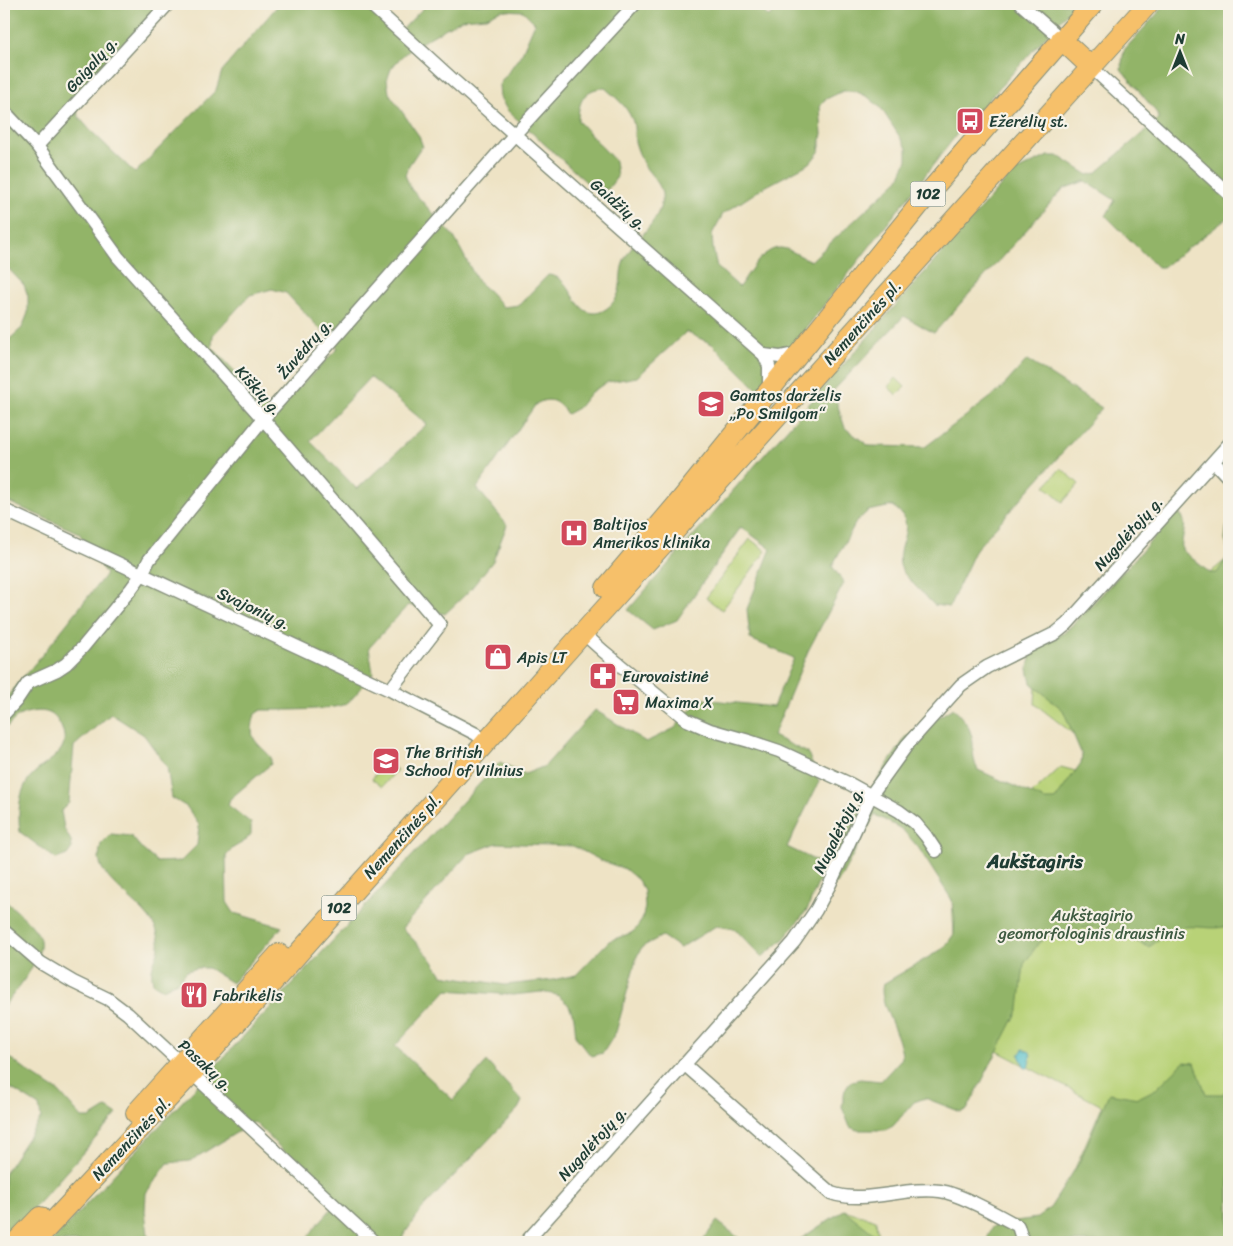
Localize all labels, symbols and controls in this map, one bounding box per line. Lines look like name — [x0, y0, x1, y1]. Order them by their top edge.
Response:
text: N — [1174, 27, 1185, 52]
north arrow — [1156, 28, 1206, 78]
street label: Gaigalų g. — [58, 29, 125, 100]
bus stop icon: Ežerėlių st. — [955, 106, 985, 136]
place label: Ežerėlių st. — [989, 107, 1069, 136]
street label: Gaidžių g. — [583, 171, 654, 238]
road number: 102 — [910, 182, 946, 206]
street label: Nemenčinės pl. — [816, 273, 909, 372]
street label: Žuvėdrų g. — [269, 311, 339, 386]
street label: Kiškių g. — [228, 358, 290, 422]
place label: Gamtos darželis „Po Smilgom“ — [729, 381, 842, 428]
school or university icon: Gamtos darželis „Po Smilgom“ — [696, 389, 726, 419]
street label: Nugalėtojų g. — [1086, 489, 1171, 578]
place label: Baltijos Amerikos klinika — [592, 510, 710, 557]
hospital icon: Baltijos Amerikos klinika — [559, 518, 589, 548]
street label: Svajonių g. — [212, 579, 295, 638]
shop icon: Apis LT — [483, 642, 513, 672]
place label: Apis LT — [516, 643, 568, 672]
pharmacy icon: Eurovaistinė — [588, 661, 618, 691]
place label: Eurovaistinė — [622, 662, 709, 691]
supermarket icon: Maxima X — [611, 687, 641, 717]
place label: Maxima X — [645, 688, 714, 717]
place label: The British School of Vilnius — [405, 738, 524, 785]
school or university icon: The British School of Vilnius — [371, 746, 401, 776]
street label: Nugalėtojų g. — [805, 782, 872, 879]
street label: Nemenčinės pl. — [356, 787, 449, 886]
district label: Aukštagiris — [986, 845, 1084, 878]
road number: 102 — [322, 896, 356, 920]
park label: Aukštagirio geomorfologinis draustinis — [997, 901, 1186, 948]
restaurant icon: Fabrikėlis — [179, 980, 209, 1010]
place label: Fabrikėlis — [213, 981, 283, 1010]
street label: Pasakų g. — [171, 1032, 240, 1099]
street label: Nemenčinės pl. — [84, 1089, 178, 1187]
street label: Nugalėtojų g. — [550, 1099, 635, 1188]

